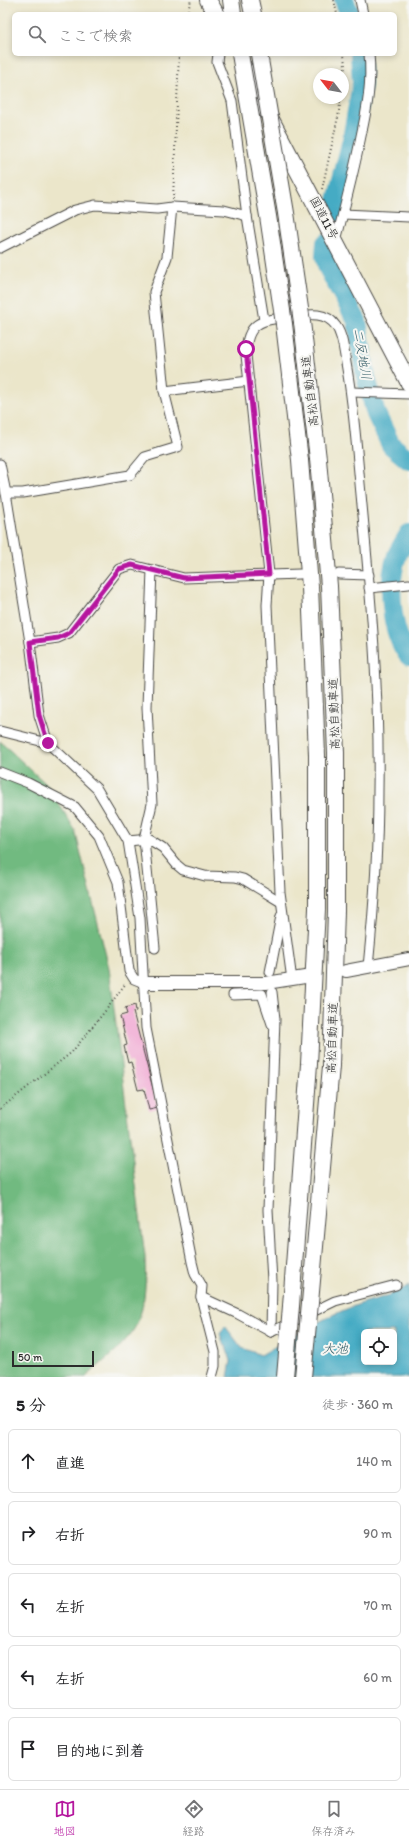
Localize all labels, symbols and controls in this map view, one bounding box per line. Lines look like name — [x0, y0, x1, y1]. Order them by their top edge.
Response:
search box — [12, 12, 397, 56]
icon: search — [26, 23, 48, 45]
text: ここで検索 — [58, 27, 133, 45]
north arrow — [313, 68, 349, 104]
street label: 国道11号 — [307, 194, 341, 242]
water label: 二反地川 — [351, 327, 374, 381]
route start — [237, 340, 255, 358]
street label: 高松自動車道 — [299, 354, 321, 428]
street label: 高松自動車道 — [326, 678, 342, 750]
route end — [39, 734, 57, 752]
street label: 高松自動車道 — [324, 1002, 340, 1074]
map controls — [361, 1329, 397, 1365]
button: locate — [361, 1329, 397, 1365]
water label: 大池 — [322, 1341, 349, 1356]
scale bar — [12, 1349, 94, 1368]
text: 50 m — [18, 1351, 42, 1364]
text: 5 分 — [16, 1395, 46, 1415]
text: 徒歩 · 360 m — [322, 1397, 393, 1412]
icon: ahead — [17, 1450, 39, 1472]
text: 直進 — [55, 1454, 85, 1472]
text: 140 m — [356, 1454, 392, 1469]
icon: right — [17, 1522, 39, 1544]
text: 右折 — [55, 1526, 85, 1544]
text: 90 m — [363, 1526, 392, 1541]
icon: left — [17, 1594, 39, 1616]
text: 左折 — [55, 1598, 85, 1616]
text: 70 m — [364, 1598, 392, 1613]
icon: left — [17, 1666, 39, 1688]
text: 左折 — [55, 1670, 85, 1688]
text: 60 m — [363, 1670, 392, 1685]
icon: arrive — [17, 1738, 39, 1760]
text: 目的地に到着 — [55, 1742, 145, 1760]
tab: 地図 — [54, 1798, 76, 1838]
tab: 経路 — [183, 1798, 205, 1838]
tab: 保存済み — [312, 1798, 356, 1838]

